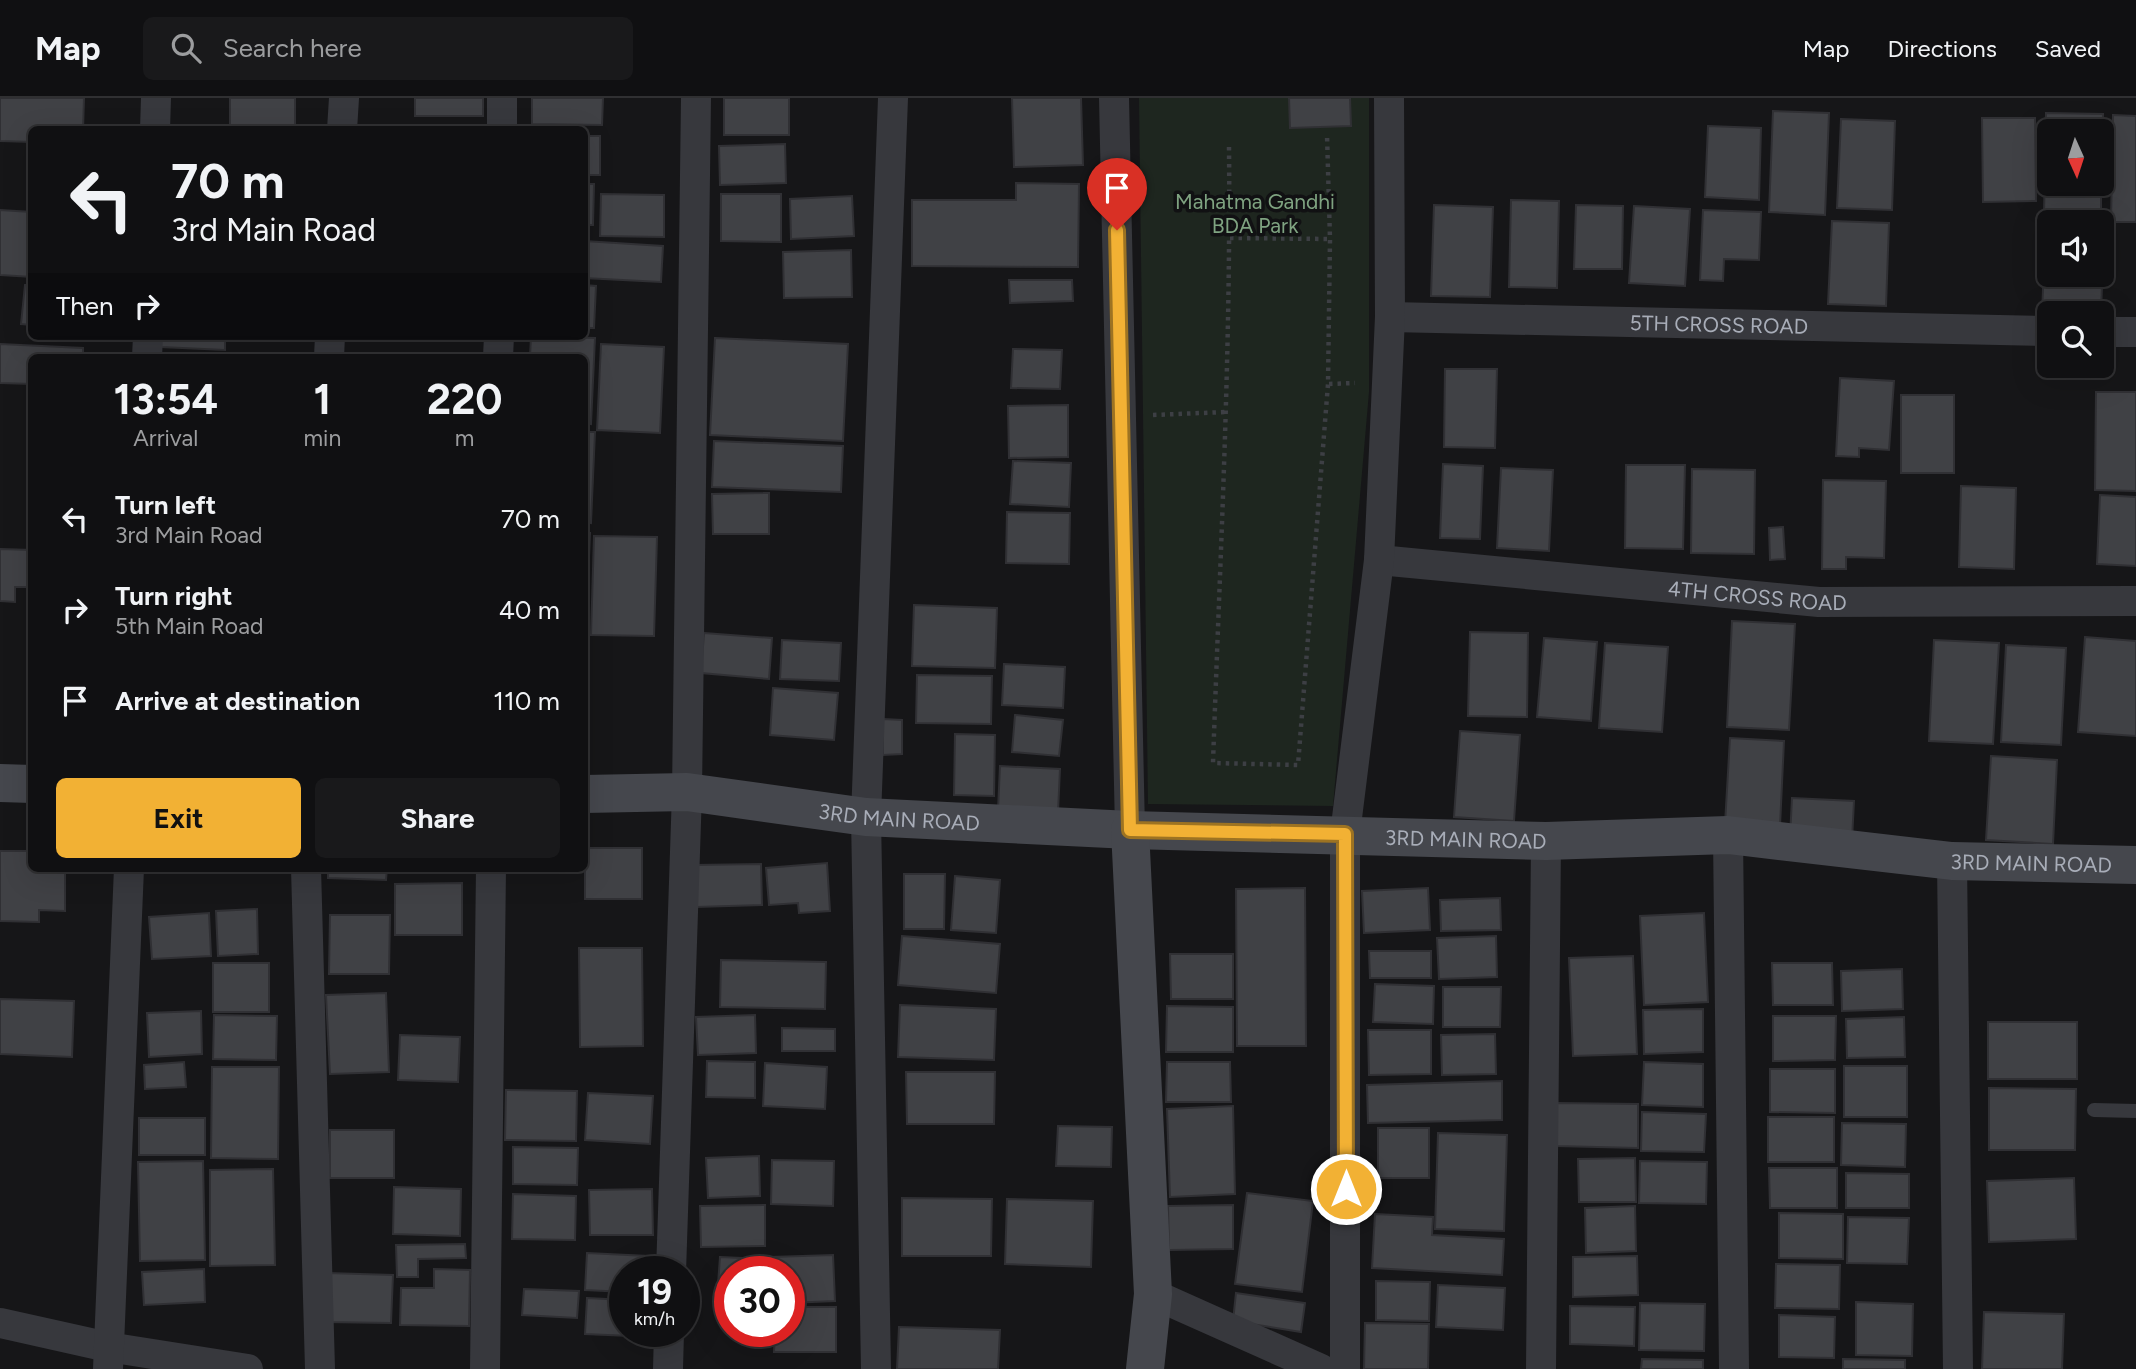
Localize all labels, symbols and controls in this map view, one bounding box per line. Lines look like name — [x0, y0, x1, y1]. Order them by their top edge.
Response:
search box — [143, 17, 633, 80]
text: Map — [35, 29, 101, 68]
icon: search — [167, 29, 205, 67]
text: Search here — [223, 32, 362, 64]
text: Map — [1803, 34, 1849, 63]
text: Directions — [1887, 34, 1997, 63]
text: Saved — [2035, 34, 2101, 63]
north arrow — [2037, 119, 2114, 196]
map controls — [2037, 119, 2114, 378]
text: 70 m — [171, 151, 284, 210]
icon: left — [56, 154, 147, 245]
pin — [1087, 158, 1147, 230]
icon: arrive — [1098, 169, 1136, 207]
park label: Mahatma Gandhi BDA Park — [1175, 189, 1335, 238]
button: sound — [2037, 210, 2114, 287]
text: 3rd Main Road — [171, 211, 376, 249]
icon: right — [128, 287, 166, 325]
text: Then — [56, 290, 114, 322]
button: search — [2037, 301, 2114, 378]
street label: 5TH CROSS ROAD — [1629, 310, 1808, 338]
text: 13:54 — [113, 374, 218, 425]
text: 1 — [314, 374, 331, 425]
text: 220 — [427, 374, 503, 425]
text: Arrival — [133, 424, 198, 452]
text: min — [304, 424, 341, 452]
text: m — [455, 424, 474, 452]
text: Turn left — [115, 489, 216, 521]
icon: left — [56, 500, 94, 538]
text: 70 m — [501, 503, 560, 535]
text: 3rd Main Road — [115, 521, 262, 549]
street label: 4TH CROSS ROAD — [1667, 575, 1847, 615]
text: Turn right — [115, 580, 232, 612]
icon: right — [56, 591, 94, 629]
text: 40 m — [499, 594, 560, 626]
text: 5th Main Road — [115, 612, 263, 640]
icon: arrive — [56, 682, 94, 720]
text: Arrive at destination — [115, 685, 360, 717]
text: 110 m — [493, 685, 560, 717]
button: Exit — [56, 778, 301, 858]
button: Share — [315, 778, 560, 858]
street label: 3RD MAIN ROAD — [817, 798, 980, 835]
street label: 3RD MAIN ROAD — [1385, 824, 1547, 854]
street label: 3RD MAIN ROAD — [1950, 848, 2112, 877]
position arrow — [1309, 1152, 1383, 1226]
speed limit sign: 30 — [714, 1256, 805, 1347]
text: 19 — [637, 1271, 672, 1313]
text: km/h — [634, 1308, 675, 1330]

